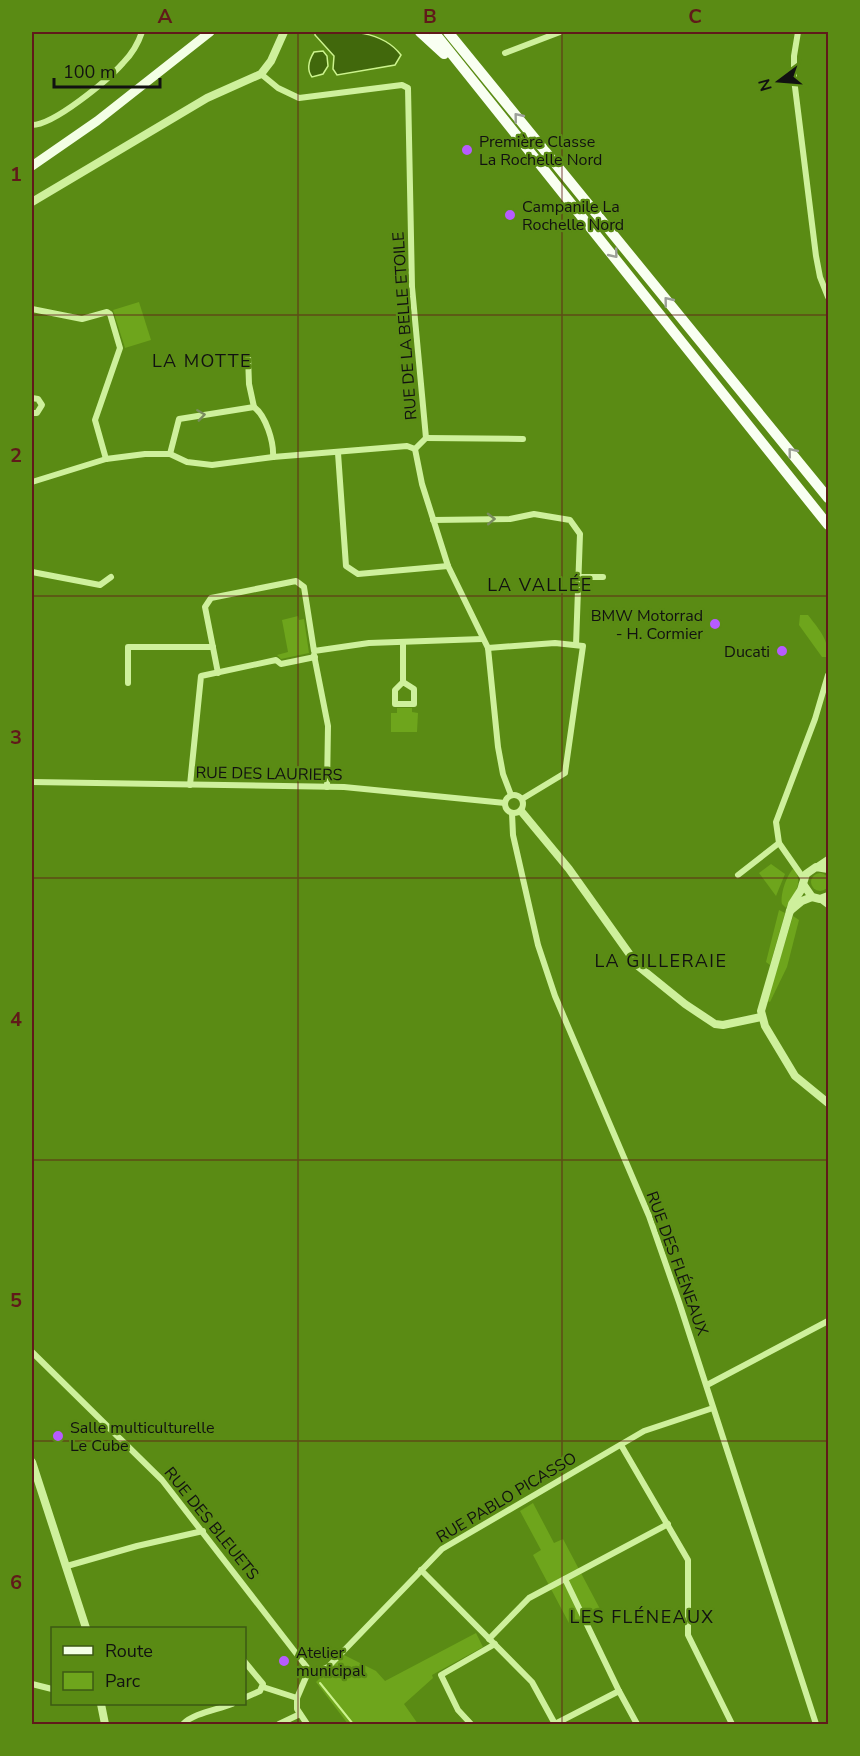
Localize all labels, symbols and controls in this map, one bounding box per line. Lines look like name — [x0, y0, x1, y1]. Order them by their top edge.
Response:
text: A — [158, 3, 173, 30]
text: B — [423, 3, 437, 30]
text: C — [688, 3, 702, 30]
scale bar — [54, 51, 160, 89]
north arrow — [749, 51, 809, 111]
text: 100 m — [63, 60, 115, 84]
text: N — [753, 76, 778, 94]
one-way arrow — [515, 113, 526, 124]
place label: Première Classe La Rochelle Nord — [479, 131, 602, 171]
marker: Première Classe La Rochelle Nord — [460, 143, 474, 157]
text: 1 — [10, 161, 22, 188]
place label: Campanile La Rochelle Nord — [522, 196, 624, 236]
marker: Campanile La Rochelle Nord — [503, 208, 517, 222]
street label: RUE DE LA BELLE ETOILE — [387, 231, 423, 421]
one-way arrow — [607, 248, 618, 259]
one-way arrow — [665, 297, 676, 308]
district label: LA MOTTE — [152, 349, 252, 373]
one-way arrow — [197, 410, 206, 422]
text: 2 — [10, 442, 22, 469]
one-way arrow — [788, 448, 799, 459]
one-way arrow — [487, 513, 496, 525]
district label: LA VALLÉE — [487, 573, 593, 597]
place label: BMW Motorrad - H. Cormier — [591, 605, 703, 645]
marker: BMW Motorrad - H. Cormier — [708, 617, 722, 631]
place label: Ducati — [724, 641, 770, 663]
marker: Ducati — [775, 644, 789, 658]
text: 3 — [10, 724, 22, 751]
street label: RUE DES LAURIERS — [195, 762, 343, 786]
district label: LA GILLERAIE — [595, 949, 727, 973]
text: 4 — [10, 1006, 22, 1033]
street label: RUE DES FLÉNEAUX — [641, 1188, 714, 1339]
text: 5 — [10, 1287, 22, 1314]
place label: Salle multiculturelle Le Cube — [70, 1417, 215, 1457]
marker: Salle multiculturelle Le Cube — [51, 1429, 65, 1443]
street label: RUE PABLO PICASSO — [432, 1447, 581, 1548]
street label: RUE DES BLEUETS — [159, 1463, 264, 1585]
text: 6 — [10, 1569, 22, 1596]
district label: LES FLÉNEAUX — [569, 1605, 715, 1629]
legend — [51, 1627, 246, 1705]
text: Route — [105, 1639, 153, 1663]
place label: Atelier municipal — [296, 1642, 365, 1682]
marker: Atelier municipal — [277, 1654, 291, 1668]
text: Parc — [105, 1669, 140, 1693]

